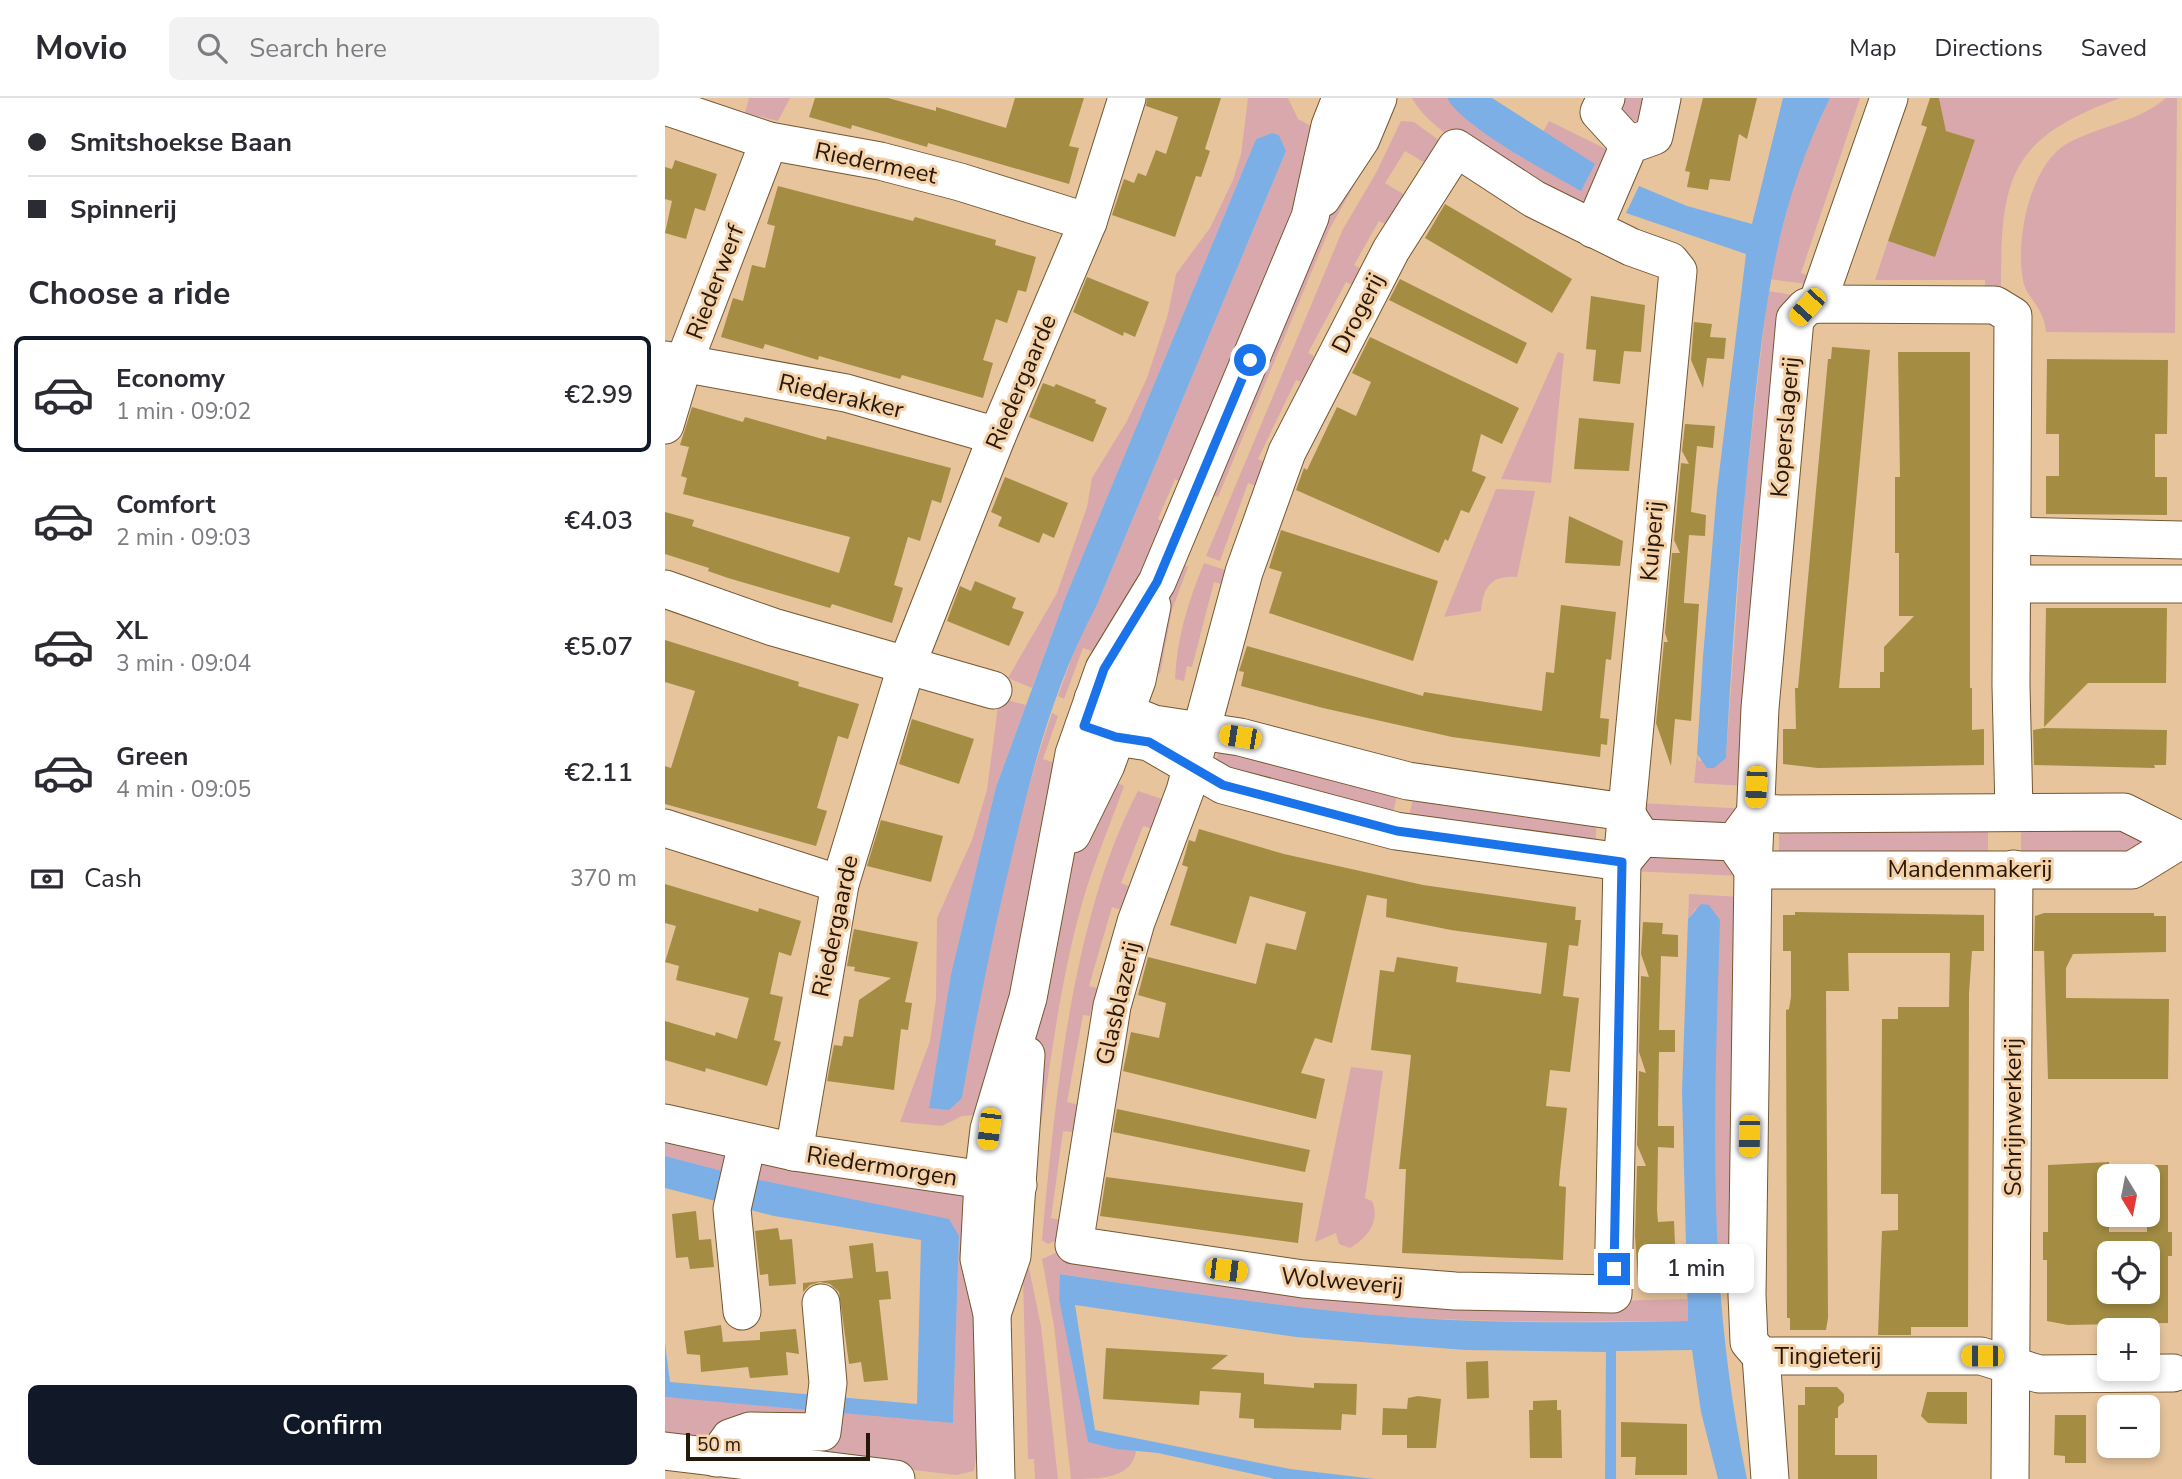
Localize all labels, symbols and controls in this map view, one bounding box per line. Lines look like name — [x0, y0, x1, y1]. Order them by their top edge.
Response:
search box — [169, 17, 659, 80]
text: Movio — [35, 26, 127, 71]
icon: search — [193, 29, 231, 67]
text: Search here — [249, 31, 387, 66]
text: Map — [1849, 32, 1896, 64]
text: Directions — [1934, 32, 2043, 64]
text: Saved — [2081, 32, 2147, 64]
text: Smitshoekse Baan — [70, 125, 292, 160]
street label: Riedermeet — [812, 134, 941, 192]
text: Spinnerij — [70, 192, 177, 227]
street label: Riederwerf — [678, 219, 752, 344]
street label: Drogerij — [1324, 267, 1392, 359]
text: Choose a ride — [28, 272, 230, 315]
car — [1786, 284, 1829, 330]
street label: Riedergaarde — [978, 309, 1064, 455]
route start — [1234, 344, 1266, 376]
street label: Koperslagerij — [1763, 355, 1807, 499]
text: Economy — [116, 361, 225, 396]
icon: car — [32, 363, 95, 426]
street label: Riederakker — [775, 366, 907, 426]
text: €2.99 — [564, 377, 633, 412]
text: 1 min · 09:02 — [116, 396, 251, 427]
text: Comfort — [116, 487, 216, 522]
icon: car — [32, 489, 95, 552]
street label: Kuiperij — [1633, 500, 1671, 582]
text: €4.03 — [564, 503, 633, 538]
text: 2 min · 09:03 — [116, 522, 251, 553]
text: XL — [116, 613, 148, 648]
icon: car — [32, 615, 95, 678]
text: €5.07 — [564, 629, 633, 664]
text: 3 min · 09:04 — [116, 648, 251, 679]
car — [1218, 723, 1263, 751]
text: Green — [116, 739, 189, 774]
icon: car — [32, 741, 95, 804]
text: €2.11 — [564, 755, 633, 790]
car — [1745, 765, 1768, 809]
text: 4 min · 09:05 — [116, 774, 251, 805]
street label: Riedergaarde — [804, 852, 866, 1000]
street label: Mandenmakerij — [1888, 853, 2052, 885]
icon: cash — [28, 860, 66, 898]
text: Cash — [84, 861, 142, 896]
text: 370 m — [570, 863, 637, 894]
street label: Glasblazerij — [1088, 938, 1148, 1068]
street label: Schrijnwerkerij — [1997, 1038, 2029, 1196]
car — [977, 1107, 1002, 1151]
car — [1739, 1115, 1760, 1157]
street label: Riedermorgen — [804, 1138, 960, 1194]
north arrow — [2097, 1164, 2159, 1227]
map controls — [2097, 1164, 2160, 1458]
button: locate — [2097, 1241, 2160, 1304]
callout: 1 min — [1639, 1244, 1754, 1294]
route end — [1598, 1253, 1630, 1285]
text: 1 min — [1667, 1253, 1725, 1284]
car — [1204, 1257, 1249, 1283]
street label: Wolweverij — [1280, 1260, 1404, 1302]
button: + — [2097, 1318, 2160, 1381]
street label: Tingieterij — [1775, 1340, 1881, 1372]
car — [1962, 1346, 2004, 1367]
button: Confirm — [28, 1385, 637, 1465]
button: − — [2097, 1395, 2160, 1458]
scale bar — [686, 1430, 870, 1462]
text: 50 m — [697, 1432, 741, 1458]

